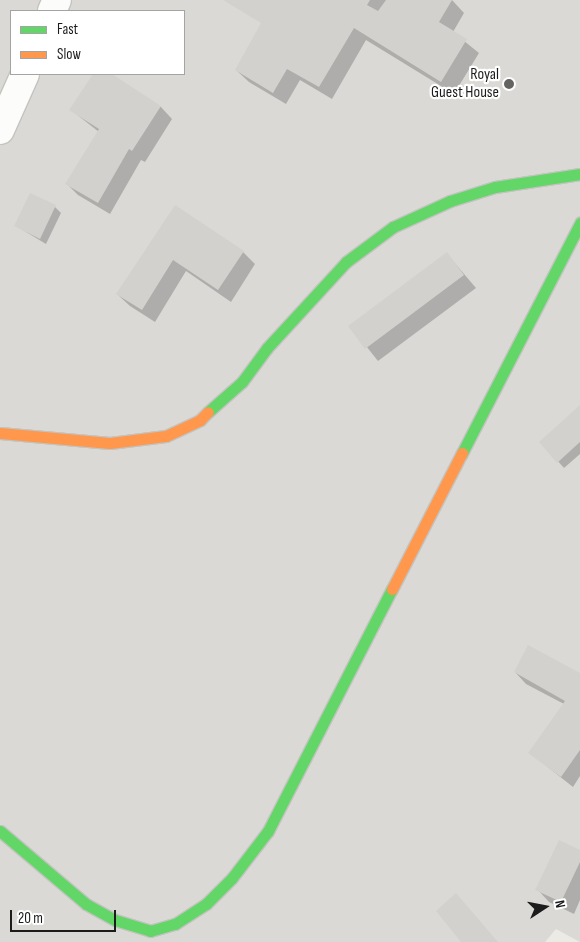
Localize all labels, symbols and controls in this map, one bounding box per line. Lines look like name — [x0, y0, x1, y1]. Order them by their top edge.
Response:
legend — [10, 10, 185, 75]
text: Fast — [57, 20, 78, 39]
text: Slow — [57, 45, 81, 64]
place label: Royal Guest House — [431, 65, 499, 103]
marker: Royal Guest House — [503, 78, 515, 90]
north arrow — [520, 882, 570, 932]
text: N — [551, 899, 569, 909]
scale bar — [12, 900, 119, 932]
text: 20 m — [18, 909, 43, 928]

